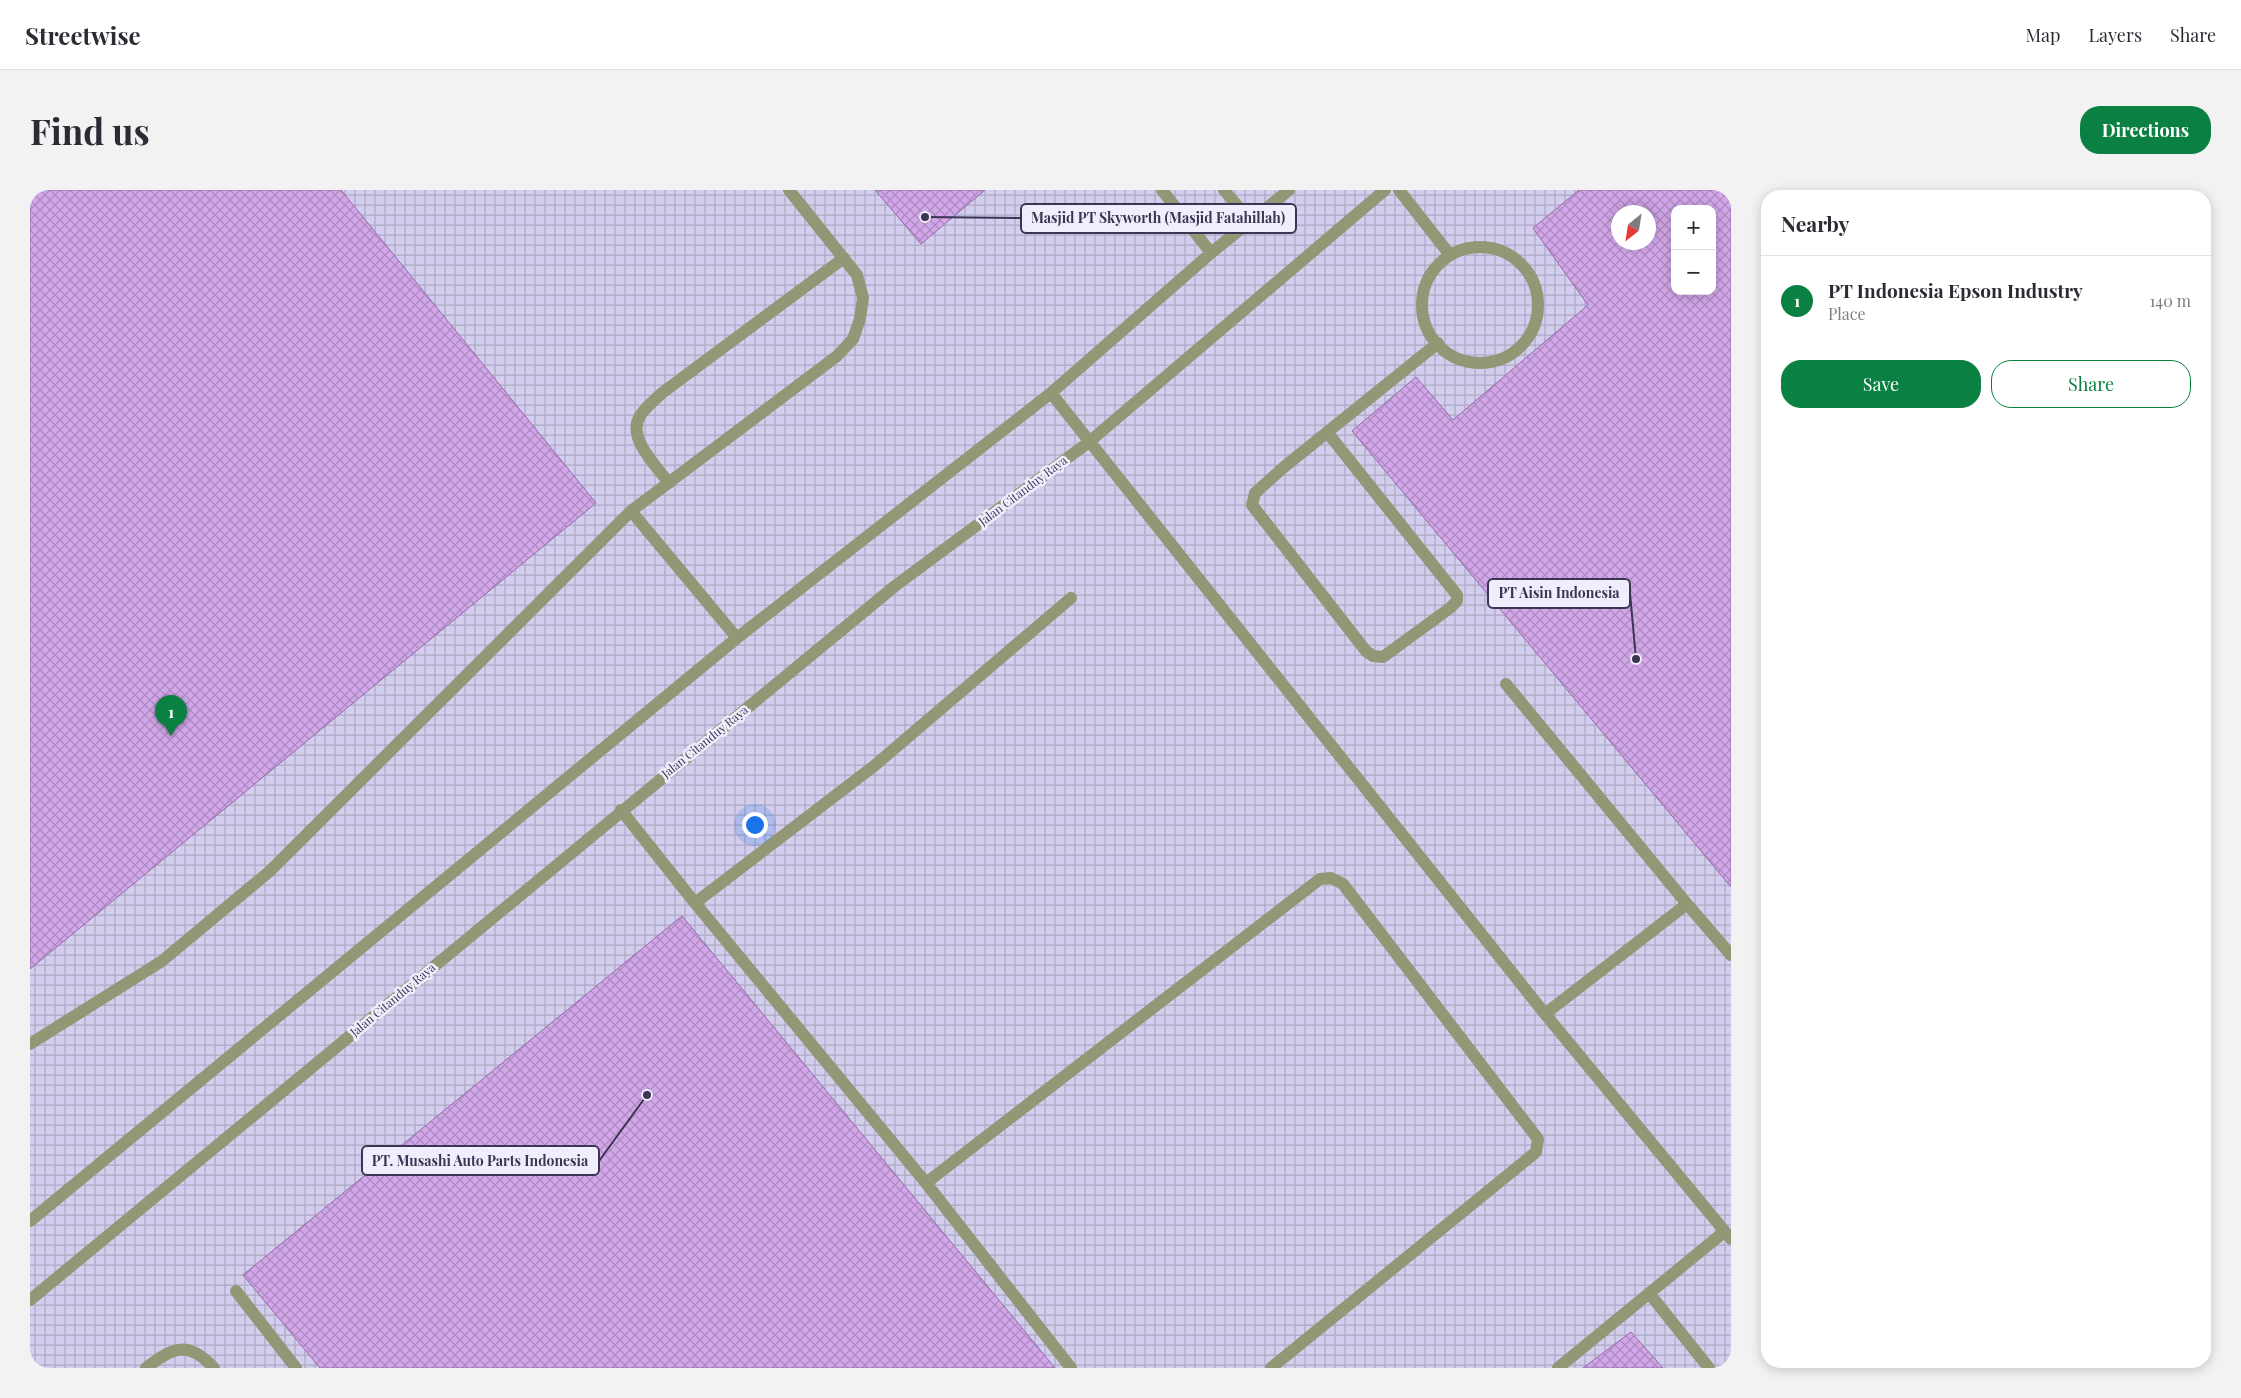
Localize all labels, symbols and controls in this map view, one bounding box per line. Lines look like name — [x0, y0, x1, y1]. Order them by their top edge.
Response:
text: Streetwise — [25, 19, 141, 51]
text: Map — [2025, 23, 2060, 47]
text: Layers — [2088, 23, 2142, 47]
text: Share — [2170, 23, 2216, 47]
button: Directions — [2080, 106, 2211, 154]
text: Find us — [30, 107, 150, 154]
callout: Masjid PT Skyworth (Masjid Fatahillah) — [1021, 204, 1296, 233]
north arrow — [1611, 205, 1656, 250]
map controls — [1671, 205, 1716, 295]
button: + — [1671, 205, 1716, 250]
text: Masjid PT Skyworth (Masjid Fatahillah) — [1031, 208, 1285, 227]
text: Nearby — [1781, 209, 1850, 237]
button: − — [1671, 250, 1716, 295]
text: PT Indonesia Epson Industry — [1828, 277, 2083, 303]
text: 1 — [1794, 290, 1800, 311]
text: 140 m — [2149, 290, 2191, 311]
text: Place — [1828, 303, 1866, 324]
button: Save — [1781, 360, 1981, 408]
button: Share — [1991, 360, 2191, 408]
street label: Jalan Citanduy Raya — [974, 452, 1070, 529]
callout: PT Aisin Indonesia — [1488, 579, 1630, 608]
text: PT Aisin Indonesia — [1498, 583, 1620, 602]
pin: 1 — [155, 695, 187, 736]
street label: Jalan Citanduy Raya — [657, 701, 751, 782]
your location — [742, 812, 768, 838]
street label: Jalan Citanduy Raya — [346, 959, 438, 1040]
callout: PT. Musashi Auto Parts Indonesia — [362, 1146, 599, 1175]
text: PT. Musashi Auto Parts Indonesia — [372, 1151, 589, 1170]

